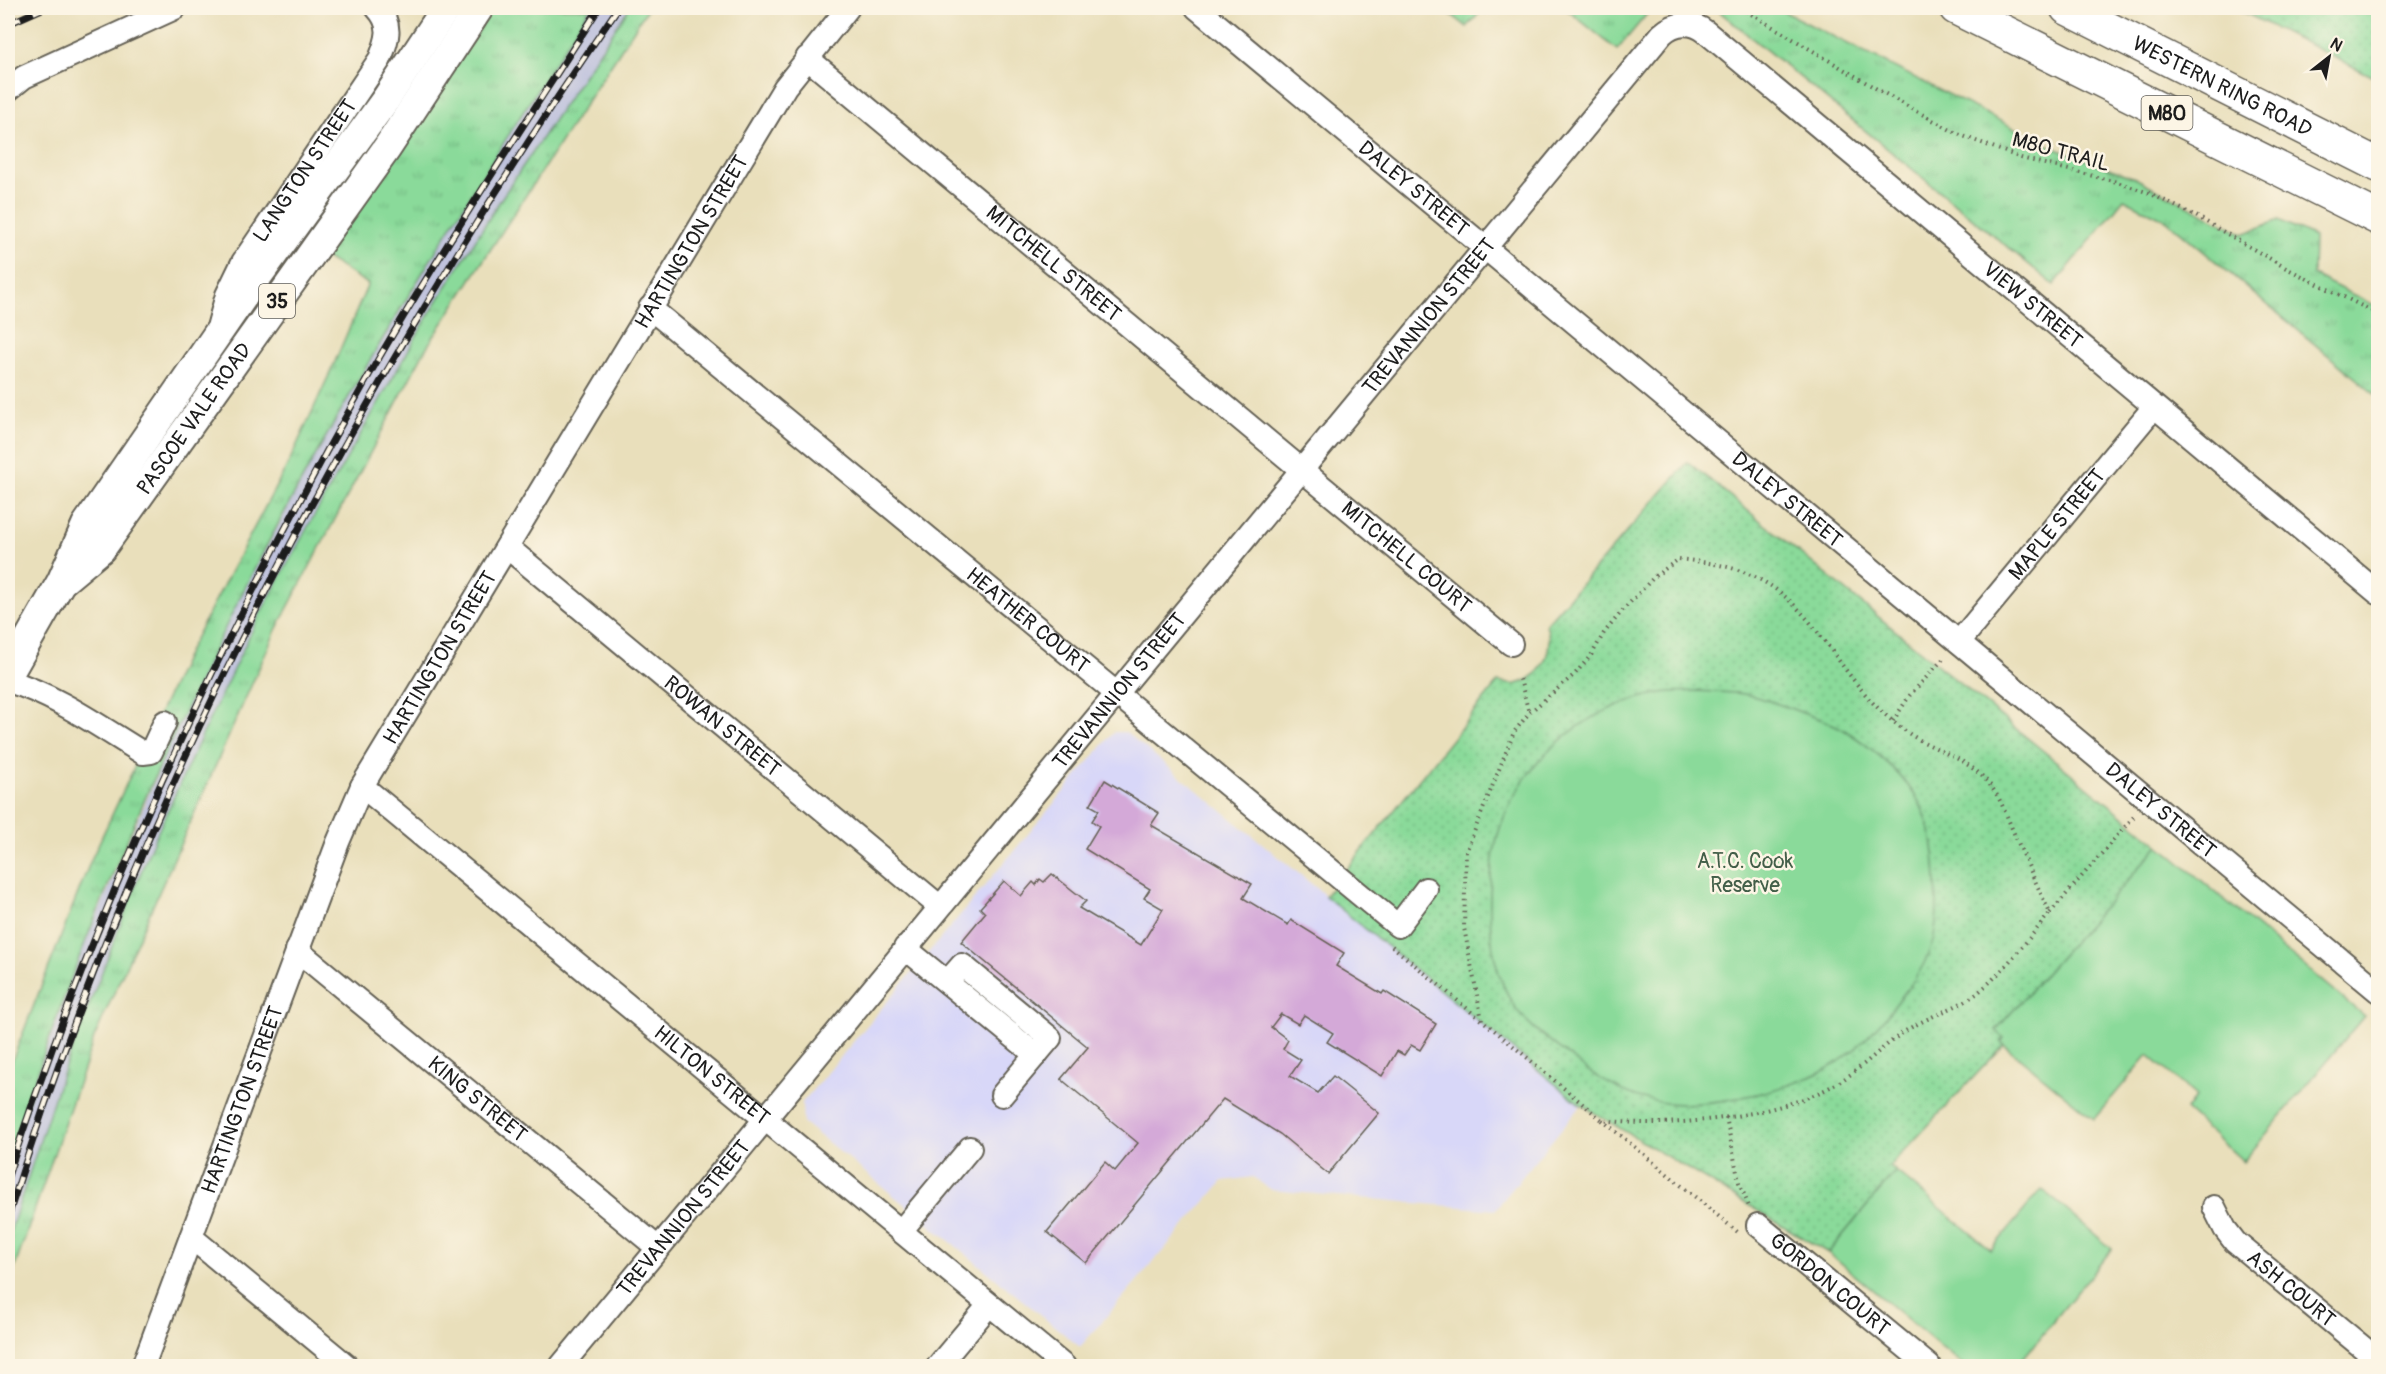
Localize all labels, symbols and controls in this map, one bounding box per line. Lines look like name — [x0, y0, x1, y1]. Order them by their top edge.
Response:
north arrow — [2299, 27, 2359, 87]
street label: WESTERN RING ROAD — [2128, 30, 2317, 143]
text: N — [2326, 34, 2346, 56]
street label: LANGTON STREET — [247, 94, 363, 247]
road number: M80 — [2142, 96, 2192, 130]
street label: M80 TRAIL — [2009, 126, 2113, 178]
street label: DALEY STREET — [1353, 135, 1475, 242]
street label: HARTINGTON STREET — [628, 150, 754, 334]
street label: MITCHELL STREET — [981, 199, 1127, 328]
street label: TREVANNION STREET — [1356, 232, 1502, 400]
street label: VIEW STREET — [1977, 255, 2088, 354]
road number: 35 — [259, 284, 295, 318]
street label: PASCOE VALE ROAD — [131, 337, 257, 500]
street label: DALEY STREET — [1726, 445, 1848, 553]
street label: MAPLE STREET — [2002, 463, 2111, 586]
street label: MITCHELL COURT — [1336, 495, 1477, 619]
street label: HEATHER COURT — [961, 561, 1095, 679]
street label: HARTINGTON STREET — [377, 566, 503, 749]
street label: TREVANNION STREET — [1046, 607, 1192, 775]
street label: ROWAN STREET — [658, 669, 787, 783]
street label: DALEY STREET — [2100, 756, 2222, 864]
park label: A.T.C. Cook Reserve — [1697, 848, 1794, 899]
street label: HARTINGTON STREET — [195, 1002, 289, 1197]
street label: HILTON STREET — [648, 1019, 776, 1131]
street label: KING STREET — [422, 1050, 533, 1148]
street label: TREVANNION STREET — [611, 1134, 756, 1302]
street label: GORDON COURT — [1764, 1227, 1896, 1342]
street label: ASH COURT — [2241, 1244, 2341, 1333]

